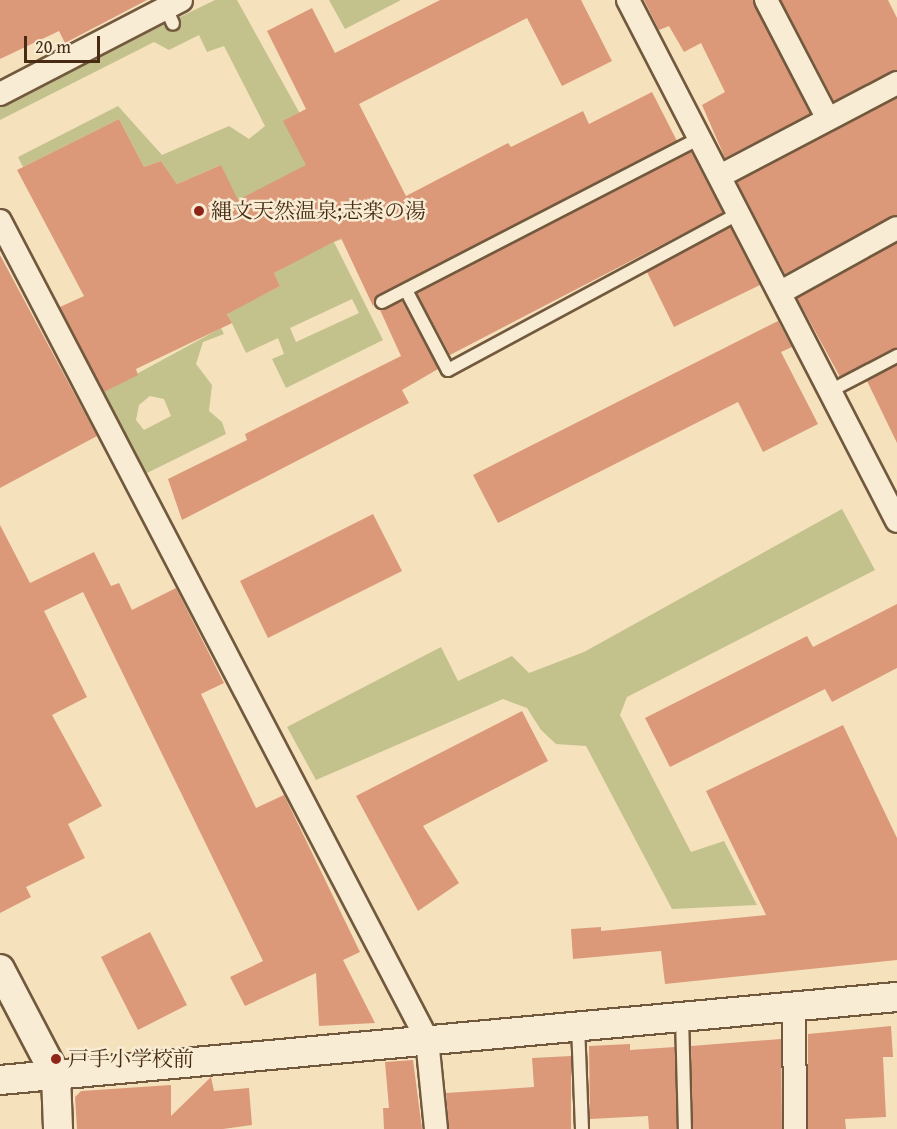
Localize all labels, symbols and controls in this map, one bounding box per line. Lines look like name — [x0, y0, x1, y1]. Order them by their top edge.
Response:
scale bar — [27, 24, 104, 62]
text: 20 m — [35, 33, 71, 60]
place label: 縄文天然温泉;志楽の湯 — [211, 198, 426, 224]
marker: 縄文天然温泉;志楽の湯 — [192, 204, 206, 218]
place label: 戸手小学校前 — [68, 1046, 194, 1072]
marker: 戸手小学校前 — [49, 1052, 63, 1066]

